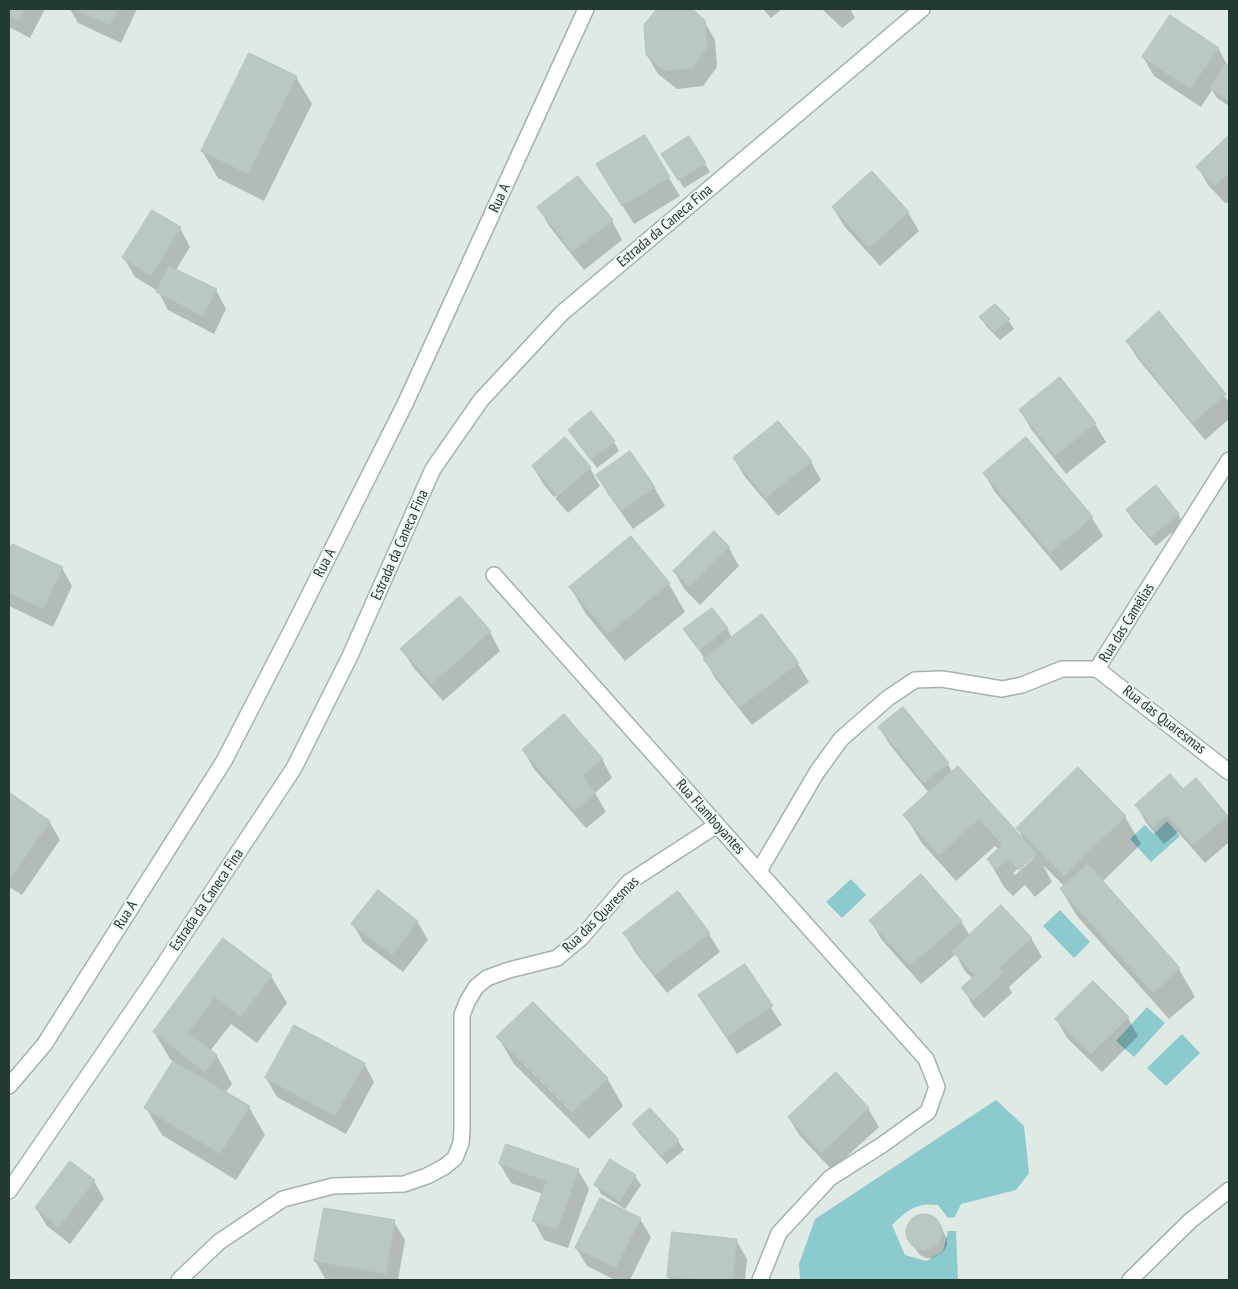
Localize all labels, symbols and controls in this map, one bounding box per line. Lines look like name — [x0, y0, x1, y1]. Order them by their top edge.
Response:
street label: Rua A — [486, 181, 514, 215]
street label: Estrada da Caneca Fina — [614, 181, 716, 271]
street label: Estrada da Caneca Fina — [368, 487, 432, 603]
street label: Rua A — [310, 546, 340, 580]
street label: Rua das Camélias — [1095, 580, 1159, 666]
street label: Rua das Quaresmas — [1119, 682, 1209, 758]
street label: Rua Flamboyantes — [672, 776, 748, 858]
street label: Estrada da Caneca Fina — [166, 846, 248, 954]
street label: Rua das Quaresmas — [559, 873, 643, 957]
street label: Rua A — [110, 898, 142, 932]

